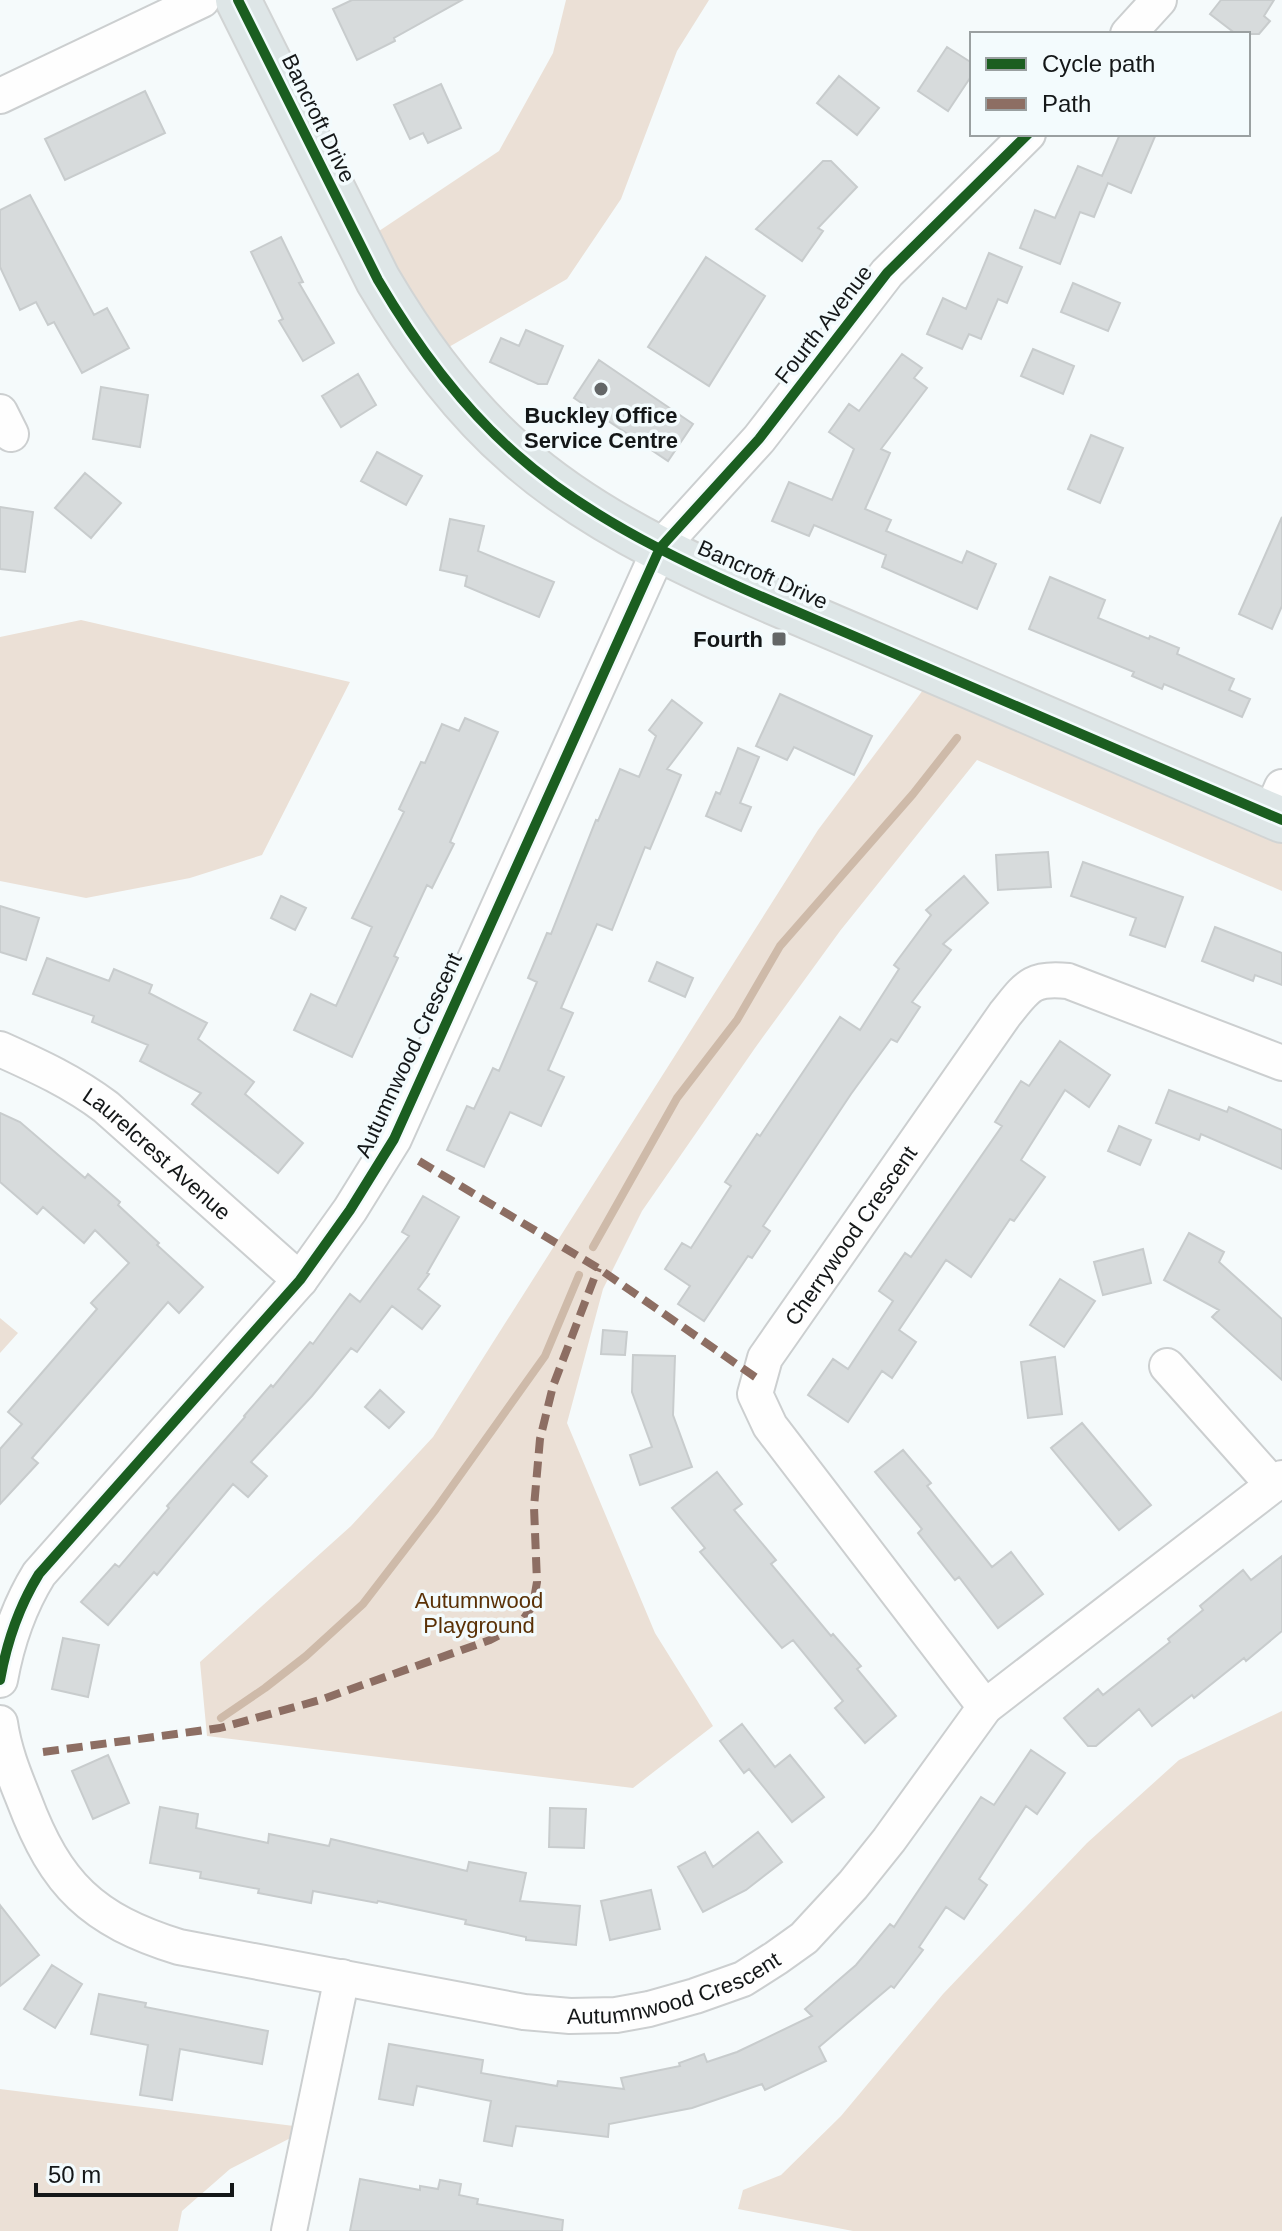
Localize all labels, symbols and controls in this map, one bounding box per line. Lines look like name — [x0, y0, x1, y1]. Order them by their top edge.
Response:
legend — [970, 32, 1250, 136]
street label: Bancroft Drive — [277, 50, 360, 186]
text: Cycle path — [1042, 50, 1155, 77]
text: Path — [1042, 90, 1091, 117]
street label: Fourth Avenue — [770, 260, 877, 388]
marker: Buckley Office Service Centre — [592, 380, 610, 398]
place label: Buckley Office Service Centre — [524, 403, 678, 453]
street label: Bancroft Drive — [694, 535, 832, 614]
place label: Fourth — [693, 627, 763, 652]
marker: Fourth — [770, 630, 788, 648]
street label: Autumnwood Crescent — [350, 949, 467, 1161]
street label: Laurelcrest Avenue — [78, 1083, 236, 1225]
street label: Cherrywood Crescent — [780, 1141, 922, 1330]
park label: Autumnwood Playground — [415, 1588, 543, 1638]
street label: Autumnwood Crescent — [566, 1947, 785, 2029]
scale bar — [36, 2147, 232, 2197]
text: 50 m — [48, 2161, 101, 2188]

